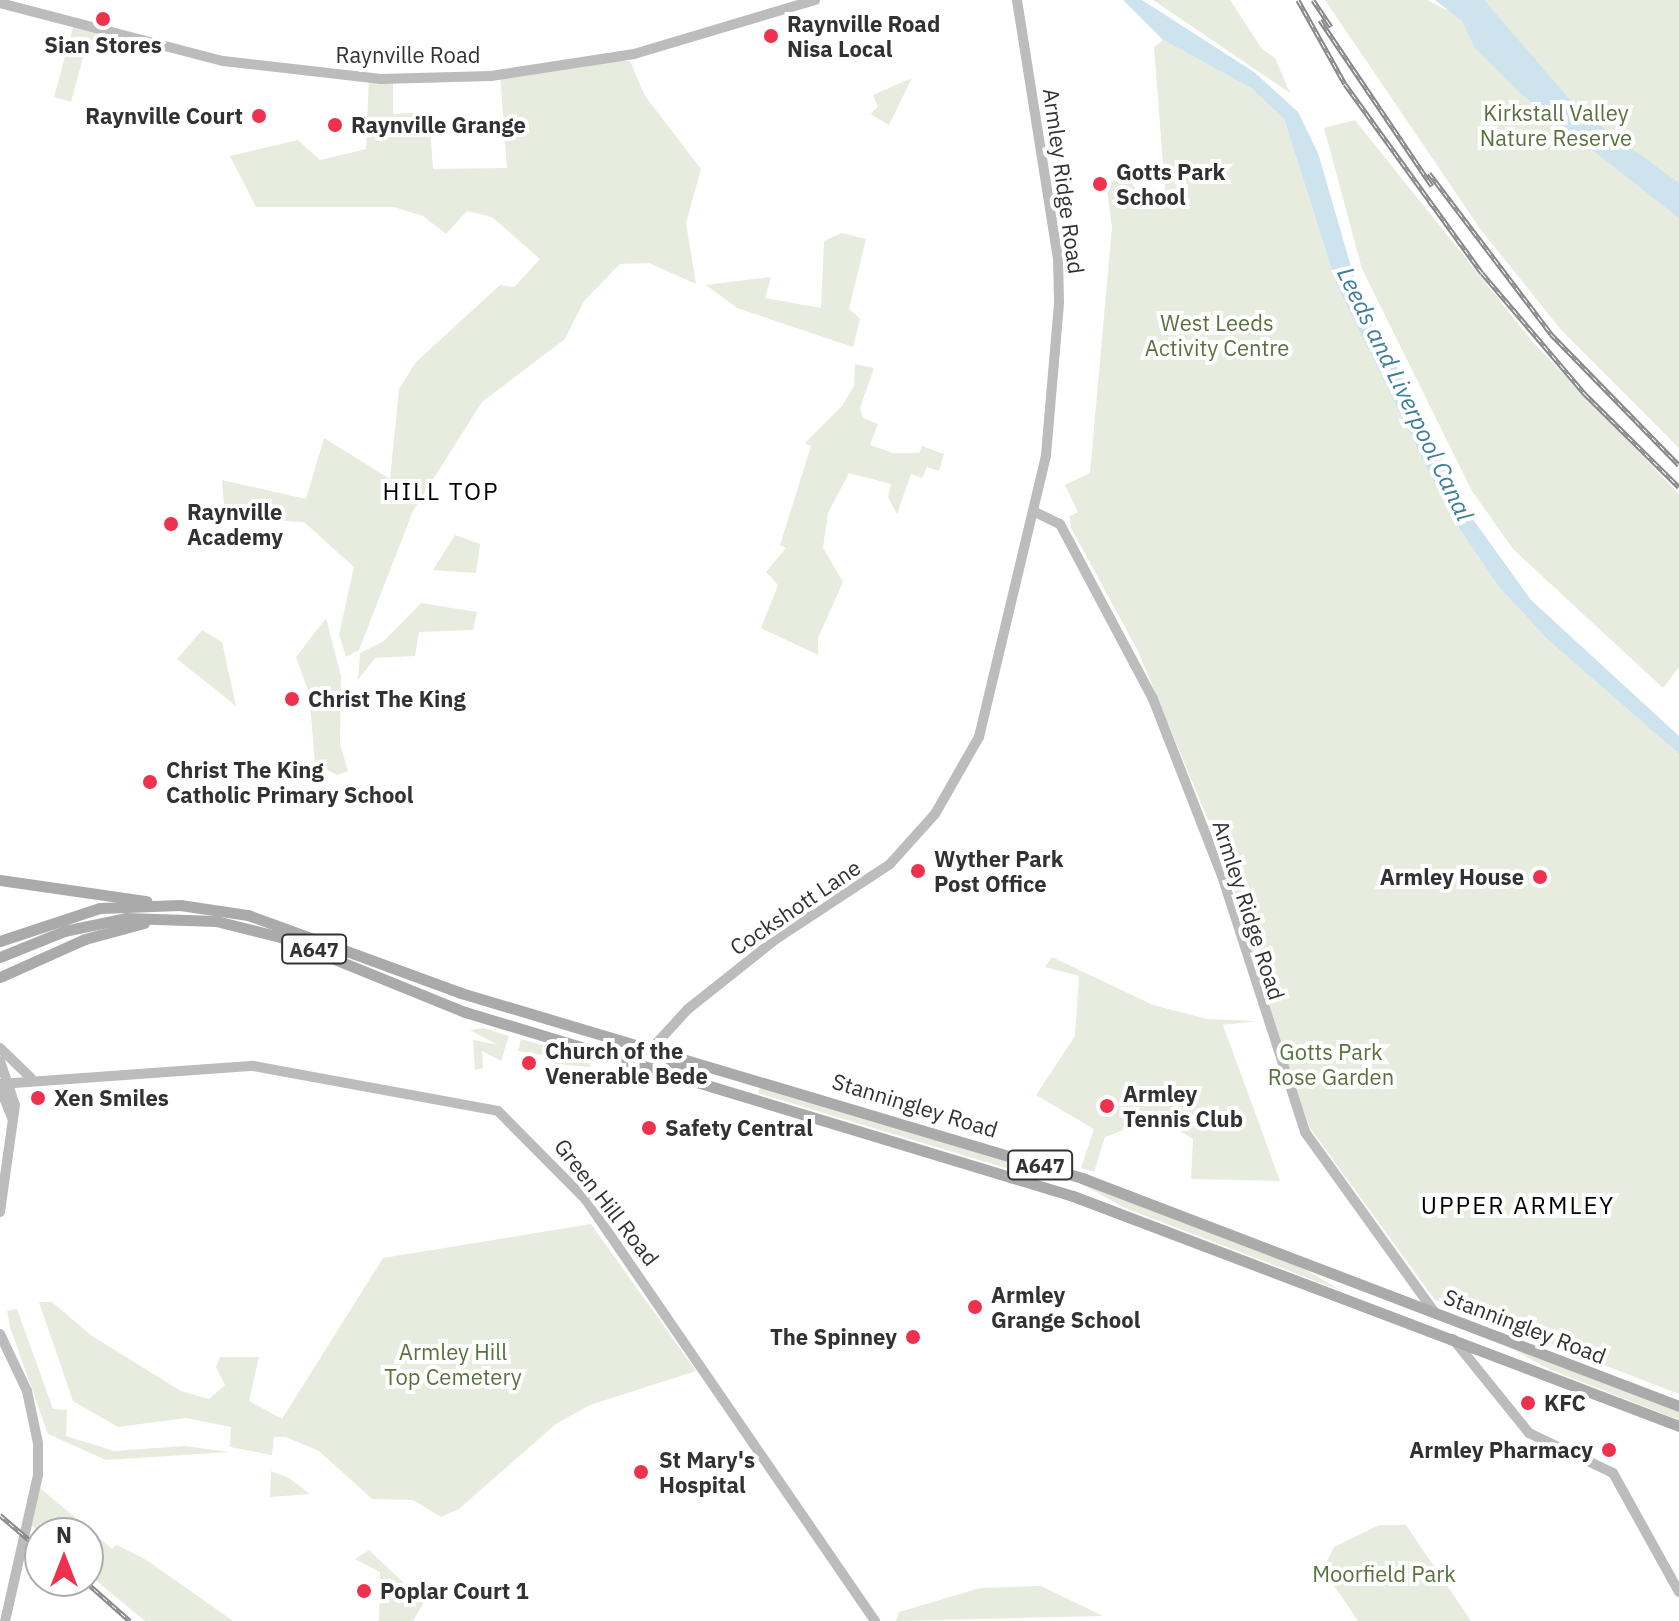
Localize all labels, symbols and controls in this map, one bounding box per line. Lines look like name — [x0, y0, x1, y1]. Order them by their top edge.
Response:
marker: Sian Stores — [94, 10, 112, 28]
place label: Raynville Road Nisa Local — [787, 10, 940, 62]
marker: Raynville Road Nisa Local — [762, 27, 780, 45]
place label: Sian Stores — [44, 32, 162, 58]
street label: Raynville Road — [336, 42, 480, 68]
street label: Armley Ridge Road — [1038, 86, 1090, 276]
park label: Kirkstall Valley Nature Reserve — [1480, 99, 1632, 150]
place label: Raynville Court — [85, 103, 243, 129]
marker: Raynville Court — [250, 107, 268, 125]
place label: Raynville Grange — [351, 112, 526, 138]
marker: Raynville Grange — [326, 116, 344, 134]
place label: Gotts Park School — [1116, 158, 1225, 210]
marker: Gotts Park School — [1091, 175, 1109, 193]
water label: Leeds and Liverpool Canal — [1331, 262, 1479, 526]
park label: West Leeds Activity Centre — [1145, 309, 1289, 360]
district label: HILL TOP — [382, 478, 500, 506]
place label: Raynville Academy — [187, 498, 283, 550]
marker: Raynville Academy — [162, 515, 180, 533]
place label: Christ The King — [308, 686, 466, 712]
marker: Christ The King — [283, 690, 301, 708]
place label: Christ The King Catholic Primary School — [166, 756, 413, 808]
marker: Christ The King Catholic Primary School — [141, 773, 159, 791]
street label: Armley Ridge Road — [1208, 817, 1290, 1003]
place label: Wyther Park Post Office — [934, 845, 1063, 896]
street label: Cockshott Lane — [725, 854, 865, 960]
marker: Wyther Park Post Office — [909, 862, 927, 880]
place label: Armley House — [1380, 864, 1524, 890]
marker: Armley House — [1531, 868, 1549, 886]
road number: A647 — [280, 933, 348, 965]
place label: Church of the Venerable Bede — [545, 1037, 708, 1088]
park label: Gotts Park Rose Garden — [1268, 1038, 1394, 1090]
marker: Church of the Venerable Bede — [520, 1054, 538, 1072]
street label: Stanningley Road — [829, 1067, 1001, 1143]
place label: Armley Tennis Club — [1123, 1080, 1243, 1132]
place label: Xen Smiles — [54, 1085, 169, 1111]
marker: Xen Smiles — [29, 1089, 47, 1107]
marker: Armley Tennis Club — [1098, 1097, 1116, 1115]
place label: Safety Central — [665, 1115, 813, 1141]
marker: Safety Central — [640, 1119, 658, 1137]
street label: Green Hill Road — [549, 1133, 665, 1271]
road number: A647 — [1006, 1149, 1074, 1181]
district label: UPPER ARMLEY — [1421, 1192, 1615, 1220]
place label: Armley Grange School — [991, 1281, 1140, 1332]
street label: Stanningley Road — [1440, 1283, 1610, 1369]
marker: Armley Grange School — [966, 1298, 984, 1316]
place label: The Spinney — [770, 1324, 897, 1350]
marker: The Spinney — [904, 1328, 922, 1346]
park label: Armley Hill Top Cemetery — [384, 1338, 522, 1390]
place label: KFC — [1544, 1390, 1586, 1416]
marker: KFC — [1519, 1394, 1537, 1412]
place label: Armley Pharmacy — [1409, 1437, 1593, 1463]
marker: Armley Pharmacy — [1600, 1441, 1618, 1459]
place label: St Mary's Hospital — [659, 1446, 755, 1498]
marker: St Mary's Hospital — [630, 1461, 652, 1483]
north arrow — [24, 1517, 104, 1597]
text: N — [56, 1520, 72, 1549]
park label: Moorfield Park — [1312, 1561, 1456, 1587]
place label: Poplar Court 1 — [380, 1578, 529, 1604]
marker: Poplar Court 1 — [355, 1582, 373, 1600]

